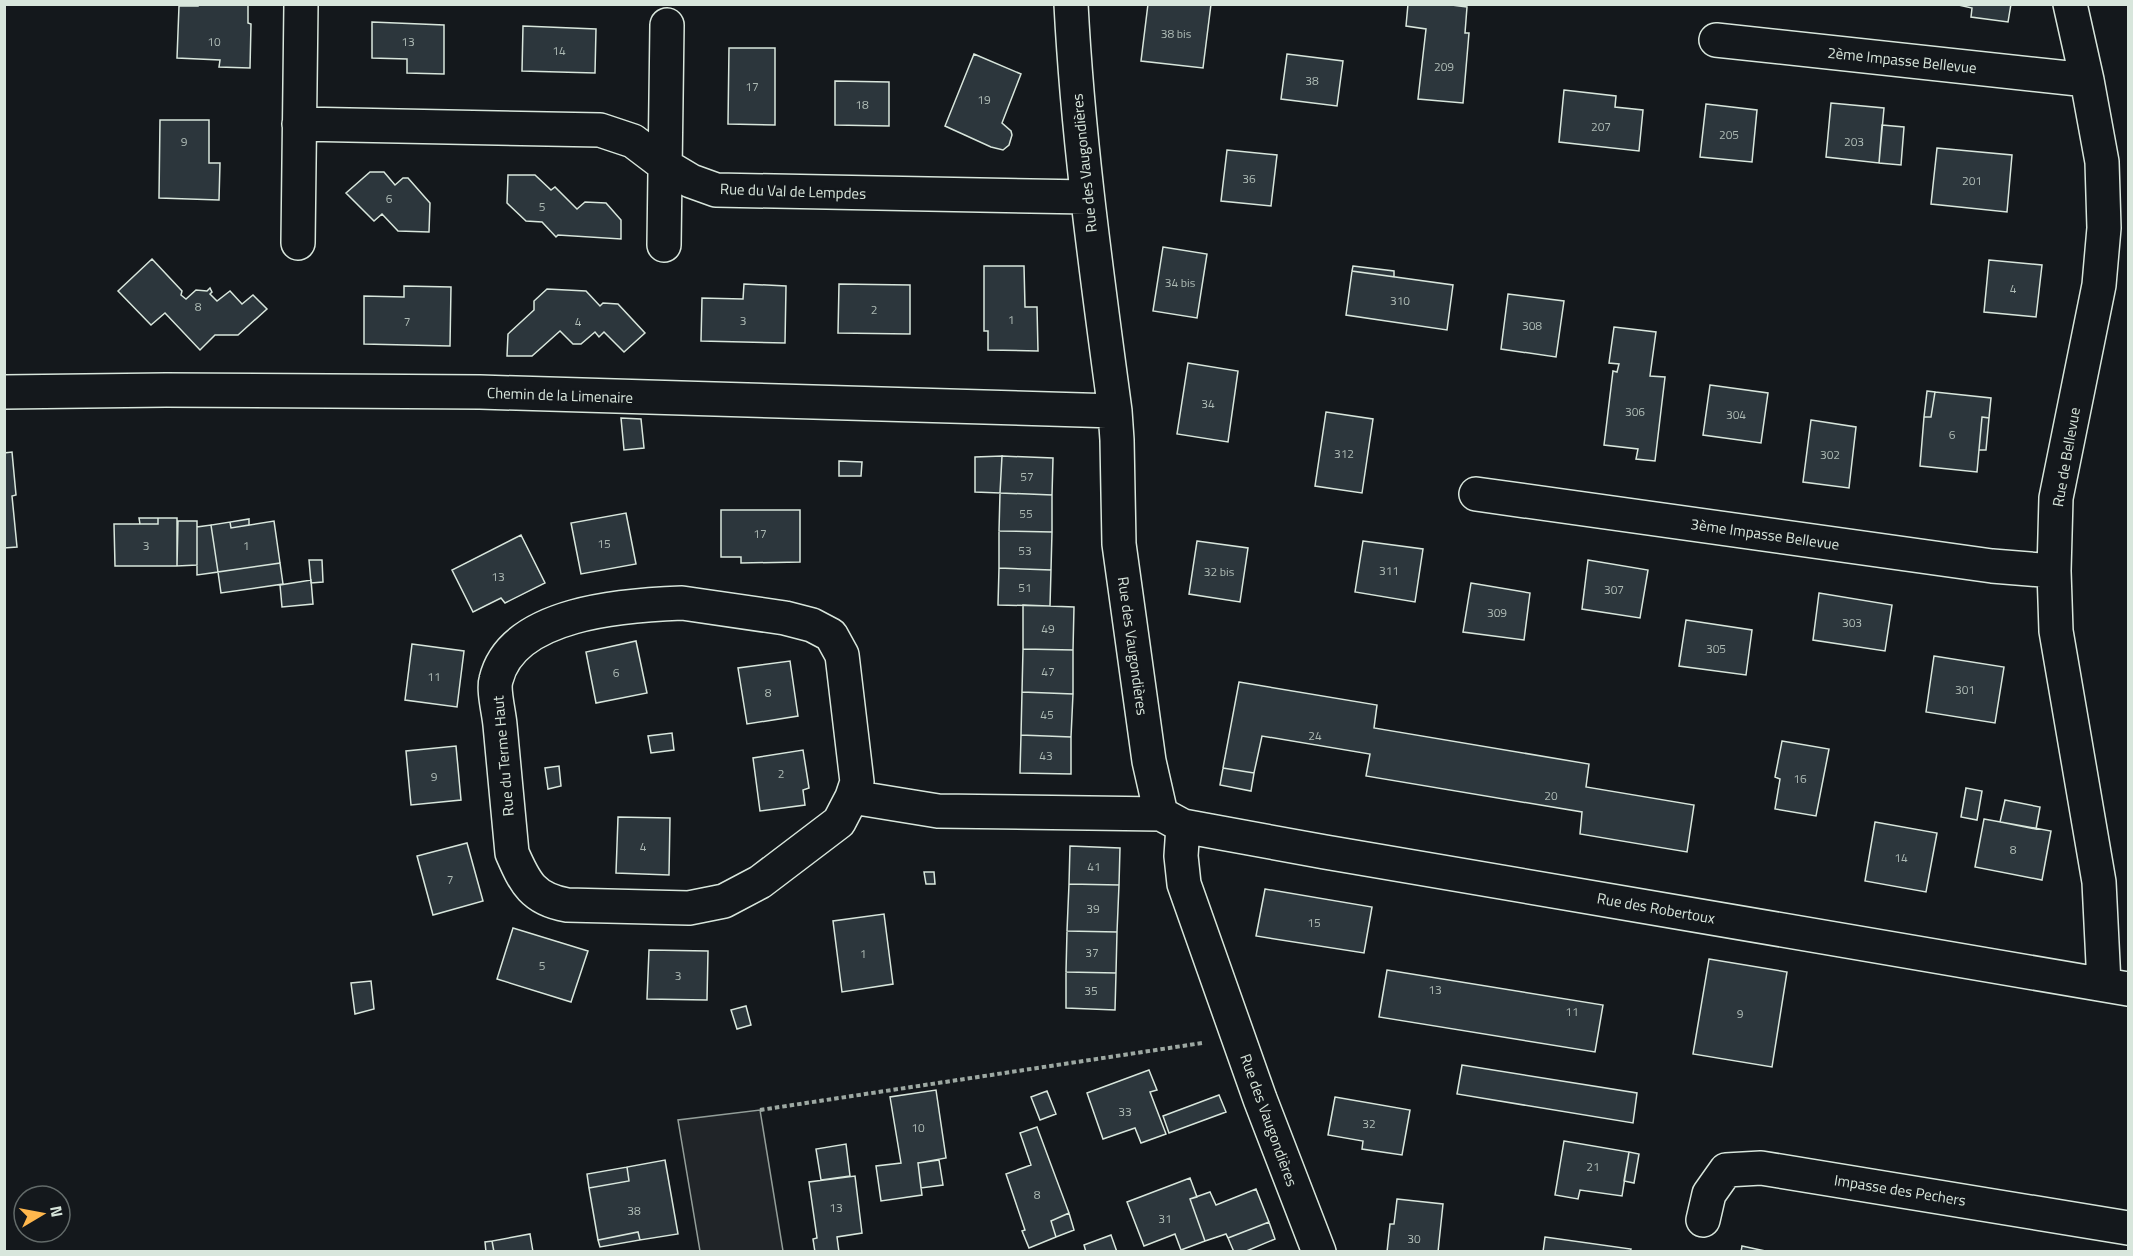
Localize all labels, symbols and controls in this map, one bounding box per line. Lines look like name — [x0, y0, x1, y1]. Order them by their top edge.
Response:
house number: 38 bis — [1161, 24, 1192, 43]
house number: 10 — [207, 32, 221, 51]
house number: 13 — [401, 32, 415, 51]
house number: 14 — [552, 41, 566, 60]
street label: 2ème Impasse Bellevue — [1826, 41, 1978, 79]
house number: 209 — [1434, 57, 1454, 76]
house number: 38 — [1305, 71, 1319, 90]
house number: 17 — [745, 77, 759, 96]
house number: 19 — [977, 90, 991, 109]
street label: Rue des Vaugondières — [1065, 92, 1103, 234]
house number: 18 — [855, 95, 869, 114]
house number: 207 — [1591, 117, 1611, 136]
house number: 205 — [1719, 125, 1739, 144]
house number: 9 — [181, 132, 188, 151]
house number: 203 — [1844, 132, 1864, 151]
house number: 36 — [1242, 169, 1256, 188]
house number: 201 — [1962, 171, 1982, 190]
street label: Rue du Val de Lempdes — [720, 177, 867, 205]
house number: 6 — [386, 189, 393, 208]
house number: 5 — [539, 197, 546, 216]
house number: 34 bis — [1165, 273, 1196, 292]
house number: 4 — [2010, 279, 2017, 298]
house number: 310 — [1390, 291, 1410, 310]
house number: 8 — [195, 297, 202, 316]
house number: 2 — [871, 300, 877, 319]
house number: 1 — [1008, 310, 1014, 329]
house number: 3 — [740, 311, 746, 330]
house number: 7 — [404, 312, 410, 331]
house number: 4 — [575, 312, 582, 331]
house number: 308 — [1522, 316, 1542, 335]
street label: Chemin de la Limenaire — [487, 381, 633, 409]
house number: 34 — [1201, 394, 1215, 413]
house number: 306 — [1625, 402, 1645, 421]
house number: 304 — [1726, 405, 1746, 424]
street label: Rue de Bellevue — [2046, 405, 2086, 509]
house number: 6 — [1949, 425, 1956, 444]
house number: 312 — [1334, 444, 1354, 463]
house number: 302 — [1820, 445, 1840, 464]
house number: 57 — [1020, 467, 1034, 486]
house number: 55 — [1019, 504, 1033, 523]
street label: 3ème Impasse Bellevue — [1689, 512, 1841, 556]
house number: 17 — [753, 524, 767, 543]
house number: 15 — [597, 534, 611, 553]
house number: 3 — [143, 536, 149, 555]
house number: 1 — [243, 536, 249, 555]
house number: 53 — [1018, 541, 1032, 560]
house number: 311 — [1379, 561, 1399, 580]
house number: 32 bis — [1204, 562, 1235, 581]
house number: 13 — [491, 567, 505, 586]
street label: Rue des Vaugondières — [1112, 575, 1154, 717]
house number: 51 — [1018, 578, 1032, 597]
house number: 307 — [1604, 580, 1624, 599]
house number: 309 — [1487, 603, 1507, 622]
house number: 303 — [1842, 613, 1862, 632]
house number: 49 — [1041, 619, 1055, 638]
house number: 305 — [1706, 639, 1726, 658]
house number: 47 — [1041, 662, 1055, 681]
house number: 6 — [613, 663, 620, 682]
house number: 11 — [427, 667, 441, 686]
house number: 301 — [1955, 680, 1975, 699]
house number: 8 — [765, 683, 772, 702]
street label: Rue du Terme Haut — [486, 694, 520, 817]
house number: 45 — [1040, 705, 1054, 724]
house number: 24 — [1308, 726, 1322, 745]
house number: 43 — [1039, 746, 1053, 765]
house number: 2 — [778, 764, 784, 783]
house number: 9 — [431, 767, 438, 786]
house number: 16 — [1793, 769, 1807, 788]
house number: 20 — [1544, 786, 1558, 805]
house number: 4 — [640, 837, 647, 856]
house number: 8 — [2010, 840, 2017, 859]
house number: 14 — [1894, 848, 1908, 867]
house number: 41 — [1087, 857, 1101, 876]
house number: 7 — [447, 870, 453, 889]
street label: Rue des Robertoux — [1595, 886, 1717, 930]
house number: 39 — [1086, 899, 1100, 918]
house number: 15 — [1307, 913, 1321, 932]
house number: 37 — [1085, 943, 1099, 962]
house number: 1 — [860, 944, 866, 963]
house number: 5 — [539, 956, 546, 975]
house number: 3 — [675, 966, 681, 985]
house number: 13 — [1428, 980, 1442, 999]
house number: 35 — [1084, 981, 1098, 1000]
house number: 11 — [1565, 1002, 1579, 1021]
house number: 9 — [1737, 1004, 1744, 1023]
street label: Rue des Vaugondières — [1234, 1050, 1304, 1190]
house number: 33 — [1118, 1102, 1132, 1121]
house number: 32 — [1362, 1114, 1376, 1133]
house number: 10 — [911, 1118, 925, 1137]
house number: 21 — [1586, 1157, 1600, 1176]
street label: Impasse des Pechers — [1833, 1168, 1968, 1212]
north arrow — [12, 1184, 72, 1244]
house number: 8 — [1034, 1185, 1041, 1204]
house number: 13 — [829, 1198, 843, 1217]
house number: 38 — [627, 1201, 641, 1220]
text: N — [44, 1204, 70, 1219]
house number: 31 — [1158, 1209, 1172, 1228]
house number: 30 — [1407, 1229, 1421, 1248]

